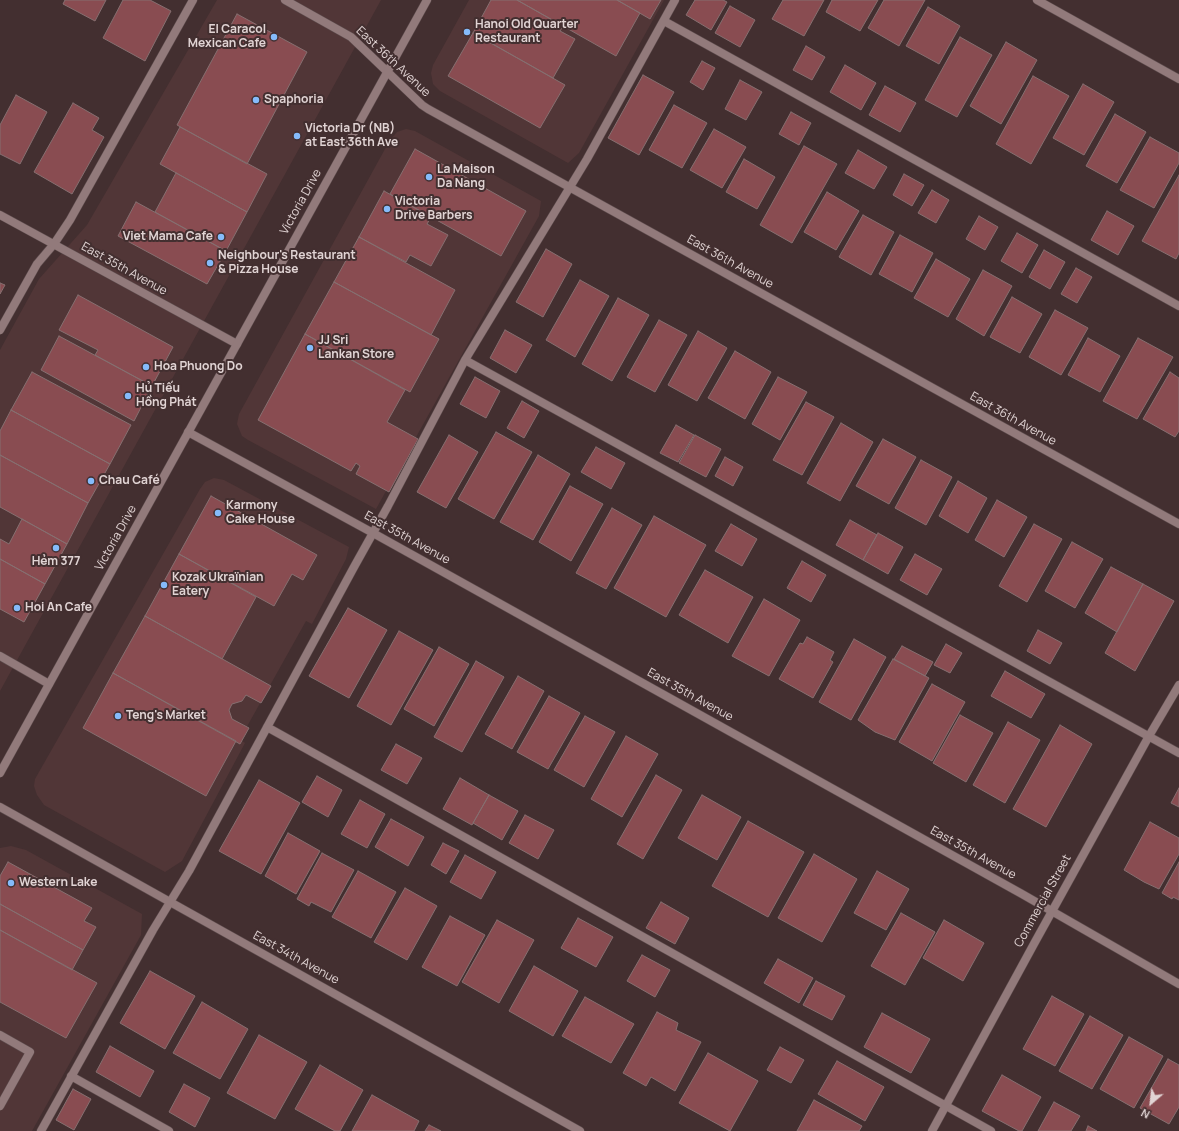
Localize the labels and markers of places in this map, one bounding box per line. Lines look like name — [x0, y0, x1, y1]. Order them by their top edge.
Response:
place label: Hanoi Old Quarter Restaurant — [475, 18, 578, 46]
place label: El Caracol Mexican Cafe — [188, 23, 266, 51]
marker: Hanoi Old Quarter Restaurant — [462, 27, 472, 37]
marker: El Caracol Mexican Cafe — [269, 32, 279, 42]
place label: Spaphoria — [264, 93, 324, 107]
marker: Spaphoria — [251, 95, 261, 105]
place label: Victoria Dr (NB) at East 36th Ave — [305, 122, 398, 150]
marker: Victoria Dr (NB) at East 36th Ave — [292, 131, 302, 141]
place label: La Maison Da Nang — [437, 163, 495, 191]
marker: La Maison Da Nang — [424, 172, 434, 182]
place label: Victoria Drive Barbers — [395, 195, 473, 223]
marker: Victoria Drive Barbers — [382, 204, 392, 214]
place label: Viet Mama Cafe — [123, 230, 213, 244]
marker: Viet Mama Cafe — [216, 232, 226, 242]
place label: Neighbour's Restaurant & Pizza House — [218, 249, 356, 277]
marker: Neighbour's Restaurant & Pizza House — [205, 258, 215, 268]
place label: JJ Sri Lankan Store — [318, 334, 394, 362]
marker: JJ Sri Lankan Store — [305, 343, 315, 353]
place label: Hoa Phuong Do — [154, 360, 243, 374]
marker: Hoa Phuong Do — [141, 362, 151, 372]
place label: Hủ Tiếu Hồng Phát — [136, 382, 197, 410]
marker: Hủ Tiếu Hồng Phát — [123, 391, 133, 401]
place label: Chau Café — [99, 474, 160, 488]
marker: Chau Café — [86, 476, 96, 486]
place label: Karmony Cake House — [226, 499, 295, 527]
marker: Karmony Cake House — [213, 508, 223, 518]
marker: Hẻm 377 — [51, 543, 61, 553]
place label: Hẻm 377 — [32, 555, 80, 569]
place label: Kozak Ukraїnian Eatery — [172, 571, 264, 599]
marker: Kozak Ukraїnian Eatery — [159, 580, 169, 590]
place label: Hoi An Cafe — [25, 601, 92, 615]
marker: Hoi An Cafe — [12, 603, 22, 613]
place label: Teng's Market — [126, 709, 206, 723]
marker: Teng's Market — [113, 711, 123, 721]
place label: Western Lake — [19, 876, 97, 890]
marker: Western Lake — [6, 878, 16, 888]

